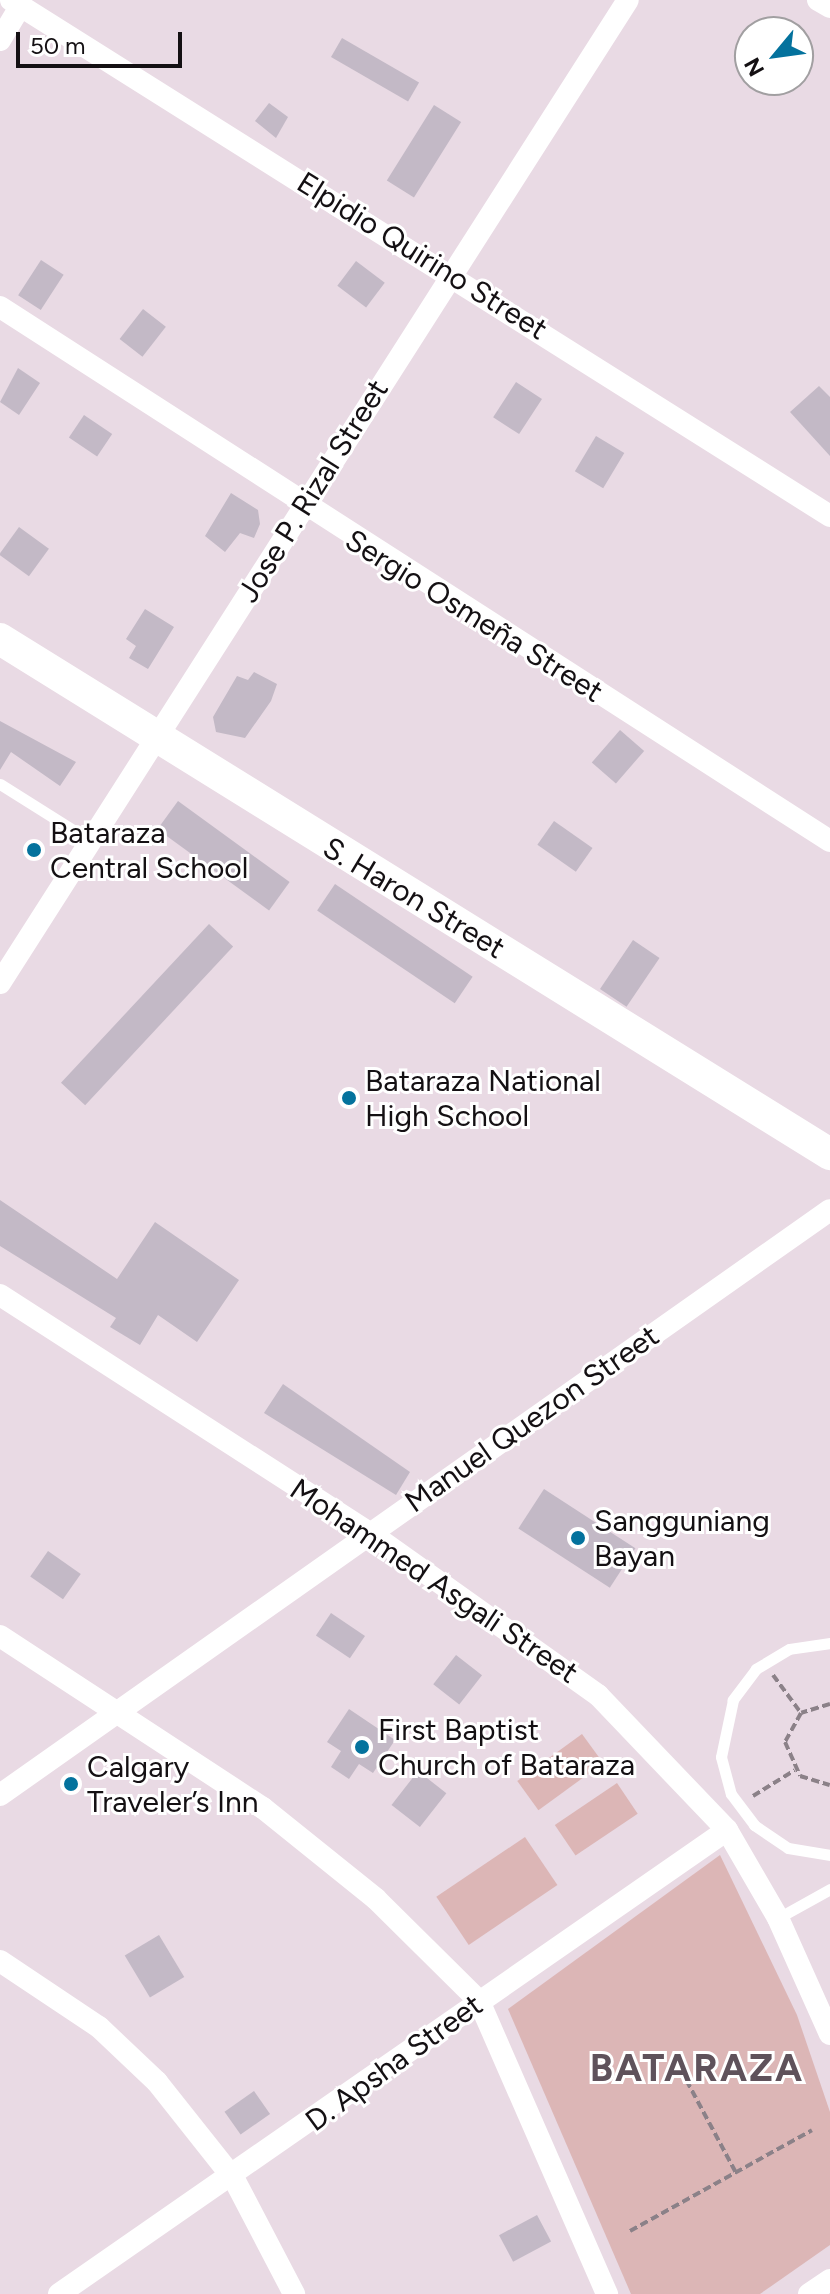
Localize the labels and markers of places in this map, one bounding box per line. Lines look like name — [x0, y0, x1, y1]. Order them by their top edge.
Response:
place label: Bataraza Central School — [50, 815, 248, 886]
marker: Bataraza Central School — [25, 841, 43, 859]
place label: Bataraza National High School — [365, 1063, 601, 1134]
marker: Bataraza National High School — [340, 1089, 358, 1107]
place label: Sangguniang Bayan — [594, 1503, 770, 1574]
marker: Sangguniang Bayan — [569, 1529, 587, 1547]
place label: First Baptist Church of Bataraza — [378, 1712, 635, 1782]
marker: First Baptist Church of Bataraza — [353, 1738, 371, 1756]
place label: Calgary Traveler’s Inn — [87, 1749, 259, 1820]
marker: Calgary Traveler’s Inn — [62, 1775, 80, 1793]

